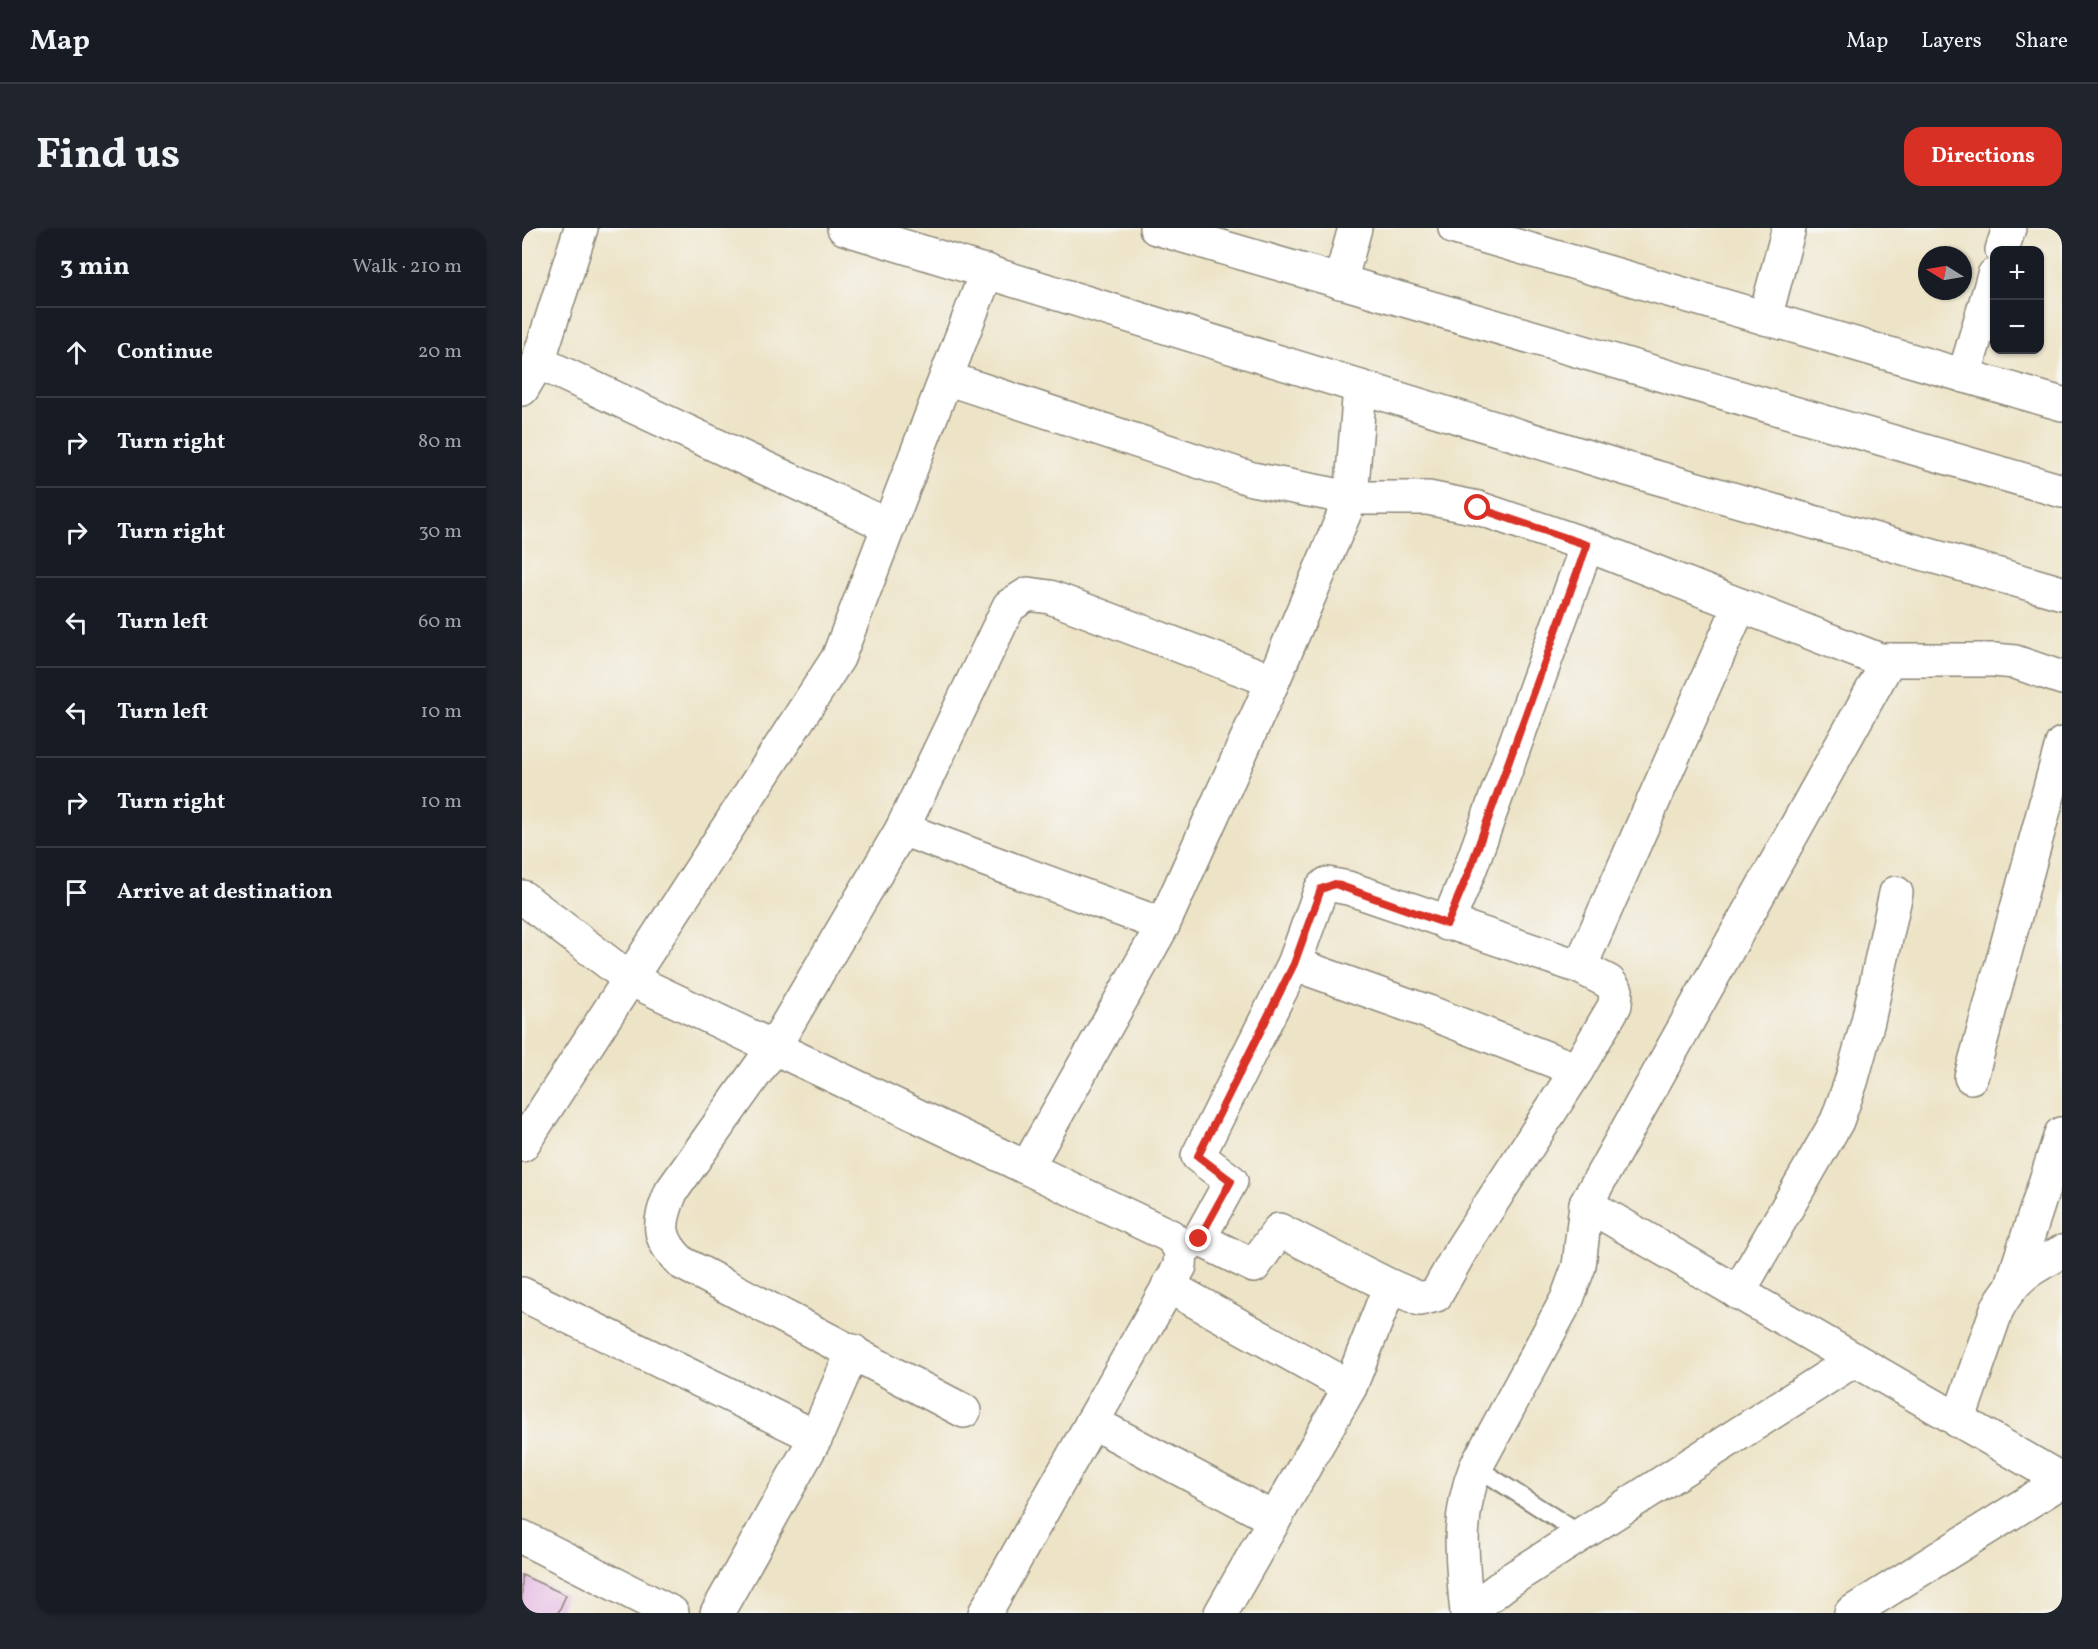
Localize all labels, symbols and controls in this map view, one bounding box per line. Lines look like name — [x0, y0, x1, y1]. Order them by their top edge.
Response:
text: Map — [30, 22, 90, 61]
text: Map — [1846, 27, 1888, 56]
text: Layers — [1921, 27, 1982, 56]
text: Share — [2015, 27, 2068, 56]
text: Find us — [36, 127, 180, 186]
button: Directions — [1904, 127, 2062, 186]
north arrow — [1918, 246, 1972, 300]
map controls — [1990, 246, 2044, 354]
button: + — [1990, 246, 2044, 300]
text: 3 min — [60, 249, 130, 285]
text: Walk · 210 m — [352, 253, 462, 281]
button: − — [1990, 300, 2044, 354]
icon: ahead — [60, 336, 93, 369]
text: Continue — [117, 337, 213, 368]
text: 20 m — [418, 338, 462, 366]
icon: right — [60, 426, 93, 459]
text: Turn right — [117, 427, 225, 458]
text: 80 m — [418, 428, 462, 456]
route start — [1464, 494, 1490, 520]
icon: right — [60, 516, 93, 549]
text: Turn right — [117, 517, 225, 548]
text: 30 m — [418, 518, 462, 546]
icon: left — [60, 606, 93, 639]
text: Turn left — [117, 607, 208, 638]
text: 60 m — [418, 608, 462, 636]
icon: left — [60, 696, 93, 729]
text: Turn left — [117, 697, 208, 728]
text: 10 m — [421, 698, 462, 726]
icon: right — [60, 786, 93, 819]
text: Turn right — [117, 787, 225, 818]
text: 10 m — [421, 788, 462, 816]
icon: arrive — [60, 876, 93, 909]
text: Arrive at destination — [117, 877, 333, 908]
route end — [1185, 1225, 1211, 1251]

